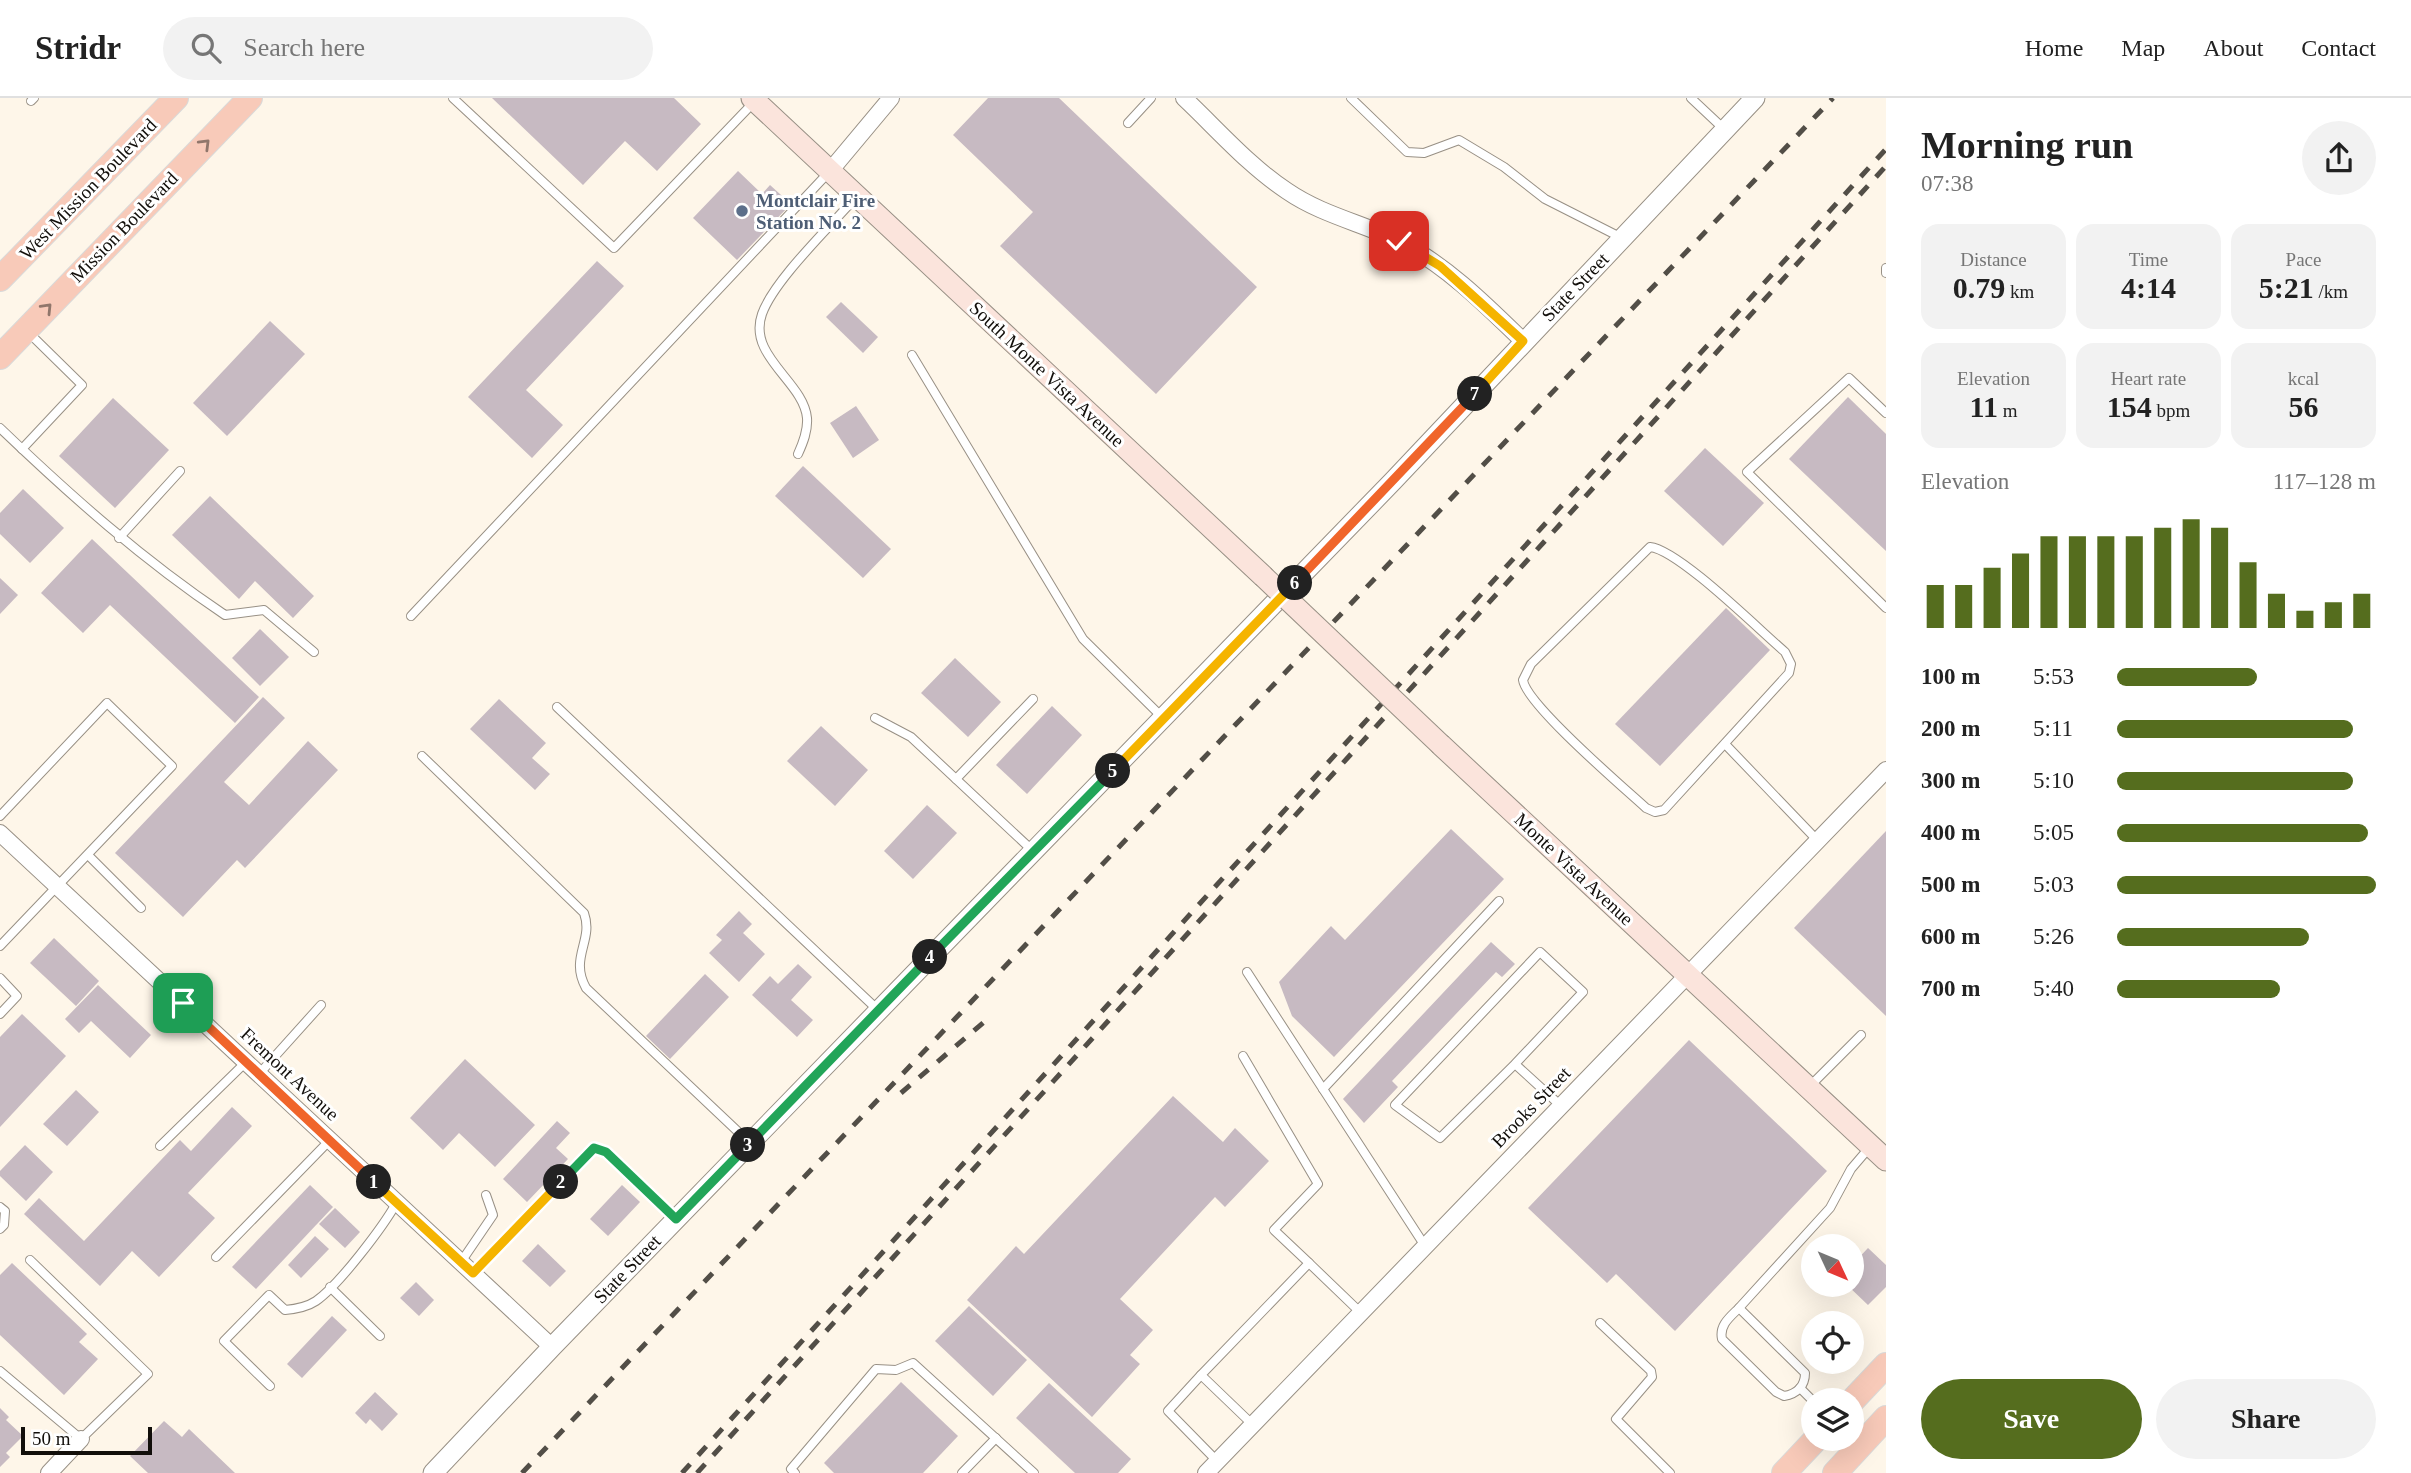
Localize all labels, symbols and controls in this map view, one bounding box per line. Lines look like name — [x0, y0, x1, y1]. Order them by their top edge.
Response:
search box — [163, 17, 653, 80]
icon: search — [187, 29, 225, 67]
text: Stridr — [35, 30, 121, 66]
text: Search here — [243, 33, 365, 62]
text: Home — [2025, 35, 2083, 61]
text: Map — [2121, 35, 2165, 61]
text: About — [2203, 35, 2263, 61]
text: Contact — [2301, 35, 2376, 61]
street label: West Mission Boulevard — [15, 114, 161, 264]
button: share — [2302, 121, 2376, 195]
text: Morning run — [1921, 124, 2133, 166]
one-way arrow — [196, 139, 209, 152]
street label: Mission Boulevard — [65, 167, 183, 287]
text: 07:38 — [1921, 171, 1973, 196]
place label: Montclair Fire Station No. 2 — [756, 190, 875, 233]
marker: Montclair Fire Station No. 2 — [734, 203, 750, 219]
pin — [1369, 211, 1429, 271]
icon: check — [1380, 222, 1418, 260]
street label: State Street — [1537, 248, 1613, 326]
text: Distance — [1960, 249, 2027, 270]
text: Time — [2129, 249, 2168, 270]
text: Pace — [2286, 249, 2321, 270]
text: 0.79 — [1953, 271, 2005, 304]
text: 4:14 — [2121, 271, 2176, 304]
text: 5:21 — [2259, 271, 2314, 304]
text: km — [2005, 281, 2034, 302]
text: /km — [2314, 281, 2348, 302]
street label: South Monte Vista Avenue — [965, 297, 1129, 451]
one-way arrow — [39, 303, 52, 316]
text: Elevation — [1957, 368, 2030, 389]
text: Heart rate — [2111, 368, 2186, 389]
text: kcal — [2288, 368, 2319, 389]
pin: 7 — [1458, 376, 1492, 412]
text: 7 — [1470, 383, 1479, 404]
text: 11 — [1970, 390, 1998, 423]
text: 154 — [2107, 390, 2152, 423]
text: 56 — [2289, 390, 2319, 423]
text: m — [1998, 400, 2017, 421]
text: bpm — [2152, 400, 2190, 421]
text: Elevation — [1921, 469, 2009, 494]
text: 117–128 m — [2273, 469, 2376, 494]
pin: 6 — [1278, 566, 1312, 601]
text: 6 — [1290, 572, 1299, 593]
text: 100 m — [1921, 664, 1980, 689]
text: 5:53 — [2033, 664, 2074, 689]
text: 200 m — [1921, 716, 1980, 741]
text: 5:11 — [2033, 716, 2073, 741]
pin: 5 — [1096, 754, 1130, 788]
text: 5 — [1108, 760, 1117, 781]
text: 300 m — [1921, 768, 1980, 793]
text: 5:10 — [2033, 768, 2074, 793]
street label: Monte Vista Avenue — [1510, 809, 1638, 929]
text: 400 m — [1921, 820, 1980, 845]
text: 5:05 — [2033, 820, 2074, 845]
text: 500 m — [1921, 872, 1980, 897]
text: 5:03 — [2033, 872, 2074, 897]
text: 600 m — [1921, 924, 1980, 949]
text: 5:26 — [2033, 924, 2074, 949]
pin: 4 — [912, 940, 948, 974]
text: 4 — [925, 946, 934, 967]
pin — [153, 973, 213, 1033]
text: 700 m — [1921, 976, 1980, 1001]
text: 5:40 — [2033, 976, 2074, 1001]
icon: arrive — [164, 984, 202, 1022]
street label: Fremont Avenue — [237, 1023, 343, 1125]
street label: Brooks Street — [1487, 1062, 1575, 1152]
pin: 3 — [730, 1128, 766, 1162]
text: 3 — [743, 1134, 752, 1155]
pin: 1 — [356, 1164, 392, 1200]
pin: 2 — [544, 1164, 578, 1200]
text: 1 — [369, 1171, 378, 1192]
text: 2 — [556, 1171, 565, 1192]
street label: State Street — [589, 1230, 665, 1308]
north arrow — [1801, 1234, 1864, 1297]
map controls — [1801, 1234, 1864, 1451]
button: locate — [1801, 1311, 1864, 1374]
button: Save — [1921, 1379, 2142, 1459]
button: Share — [2156, 1379, 2376, 1459]
button: layers — [1801, 1388, 1864, 1451]
scale bar — [21, 1424, 152, 1456]
text: 50 m — [32, 1428, 71, 1449]

